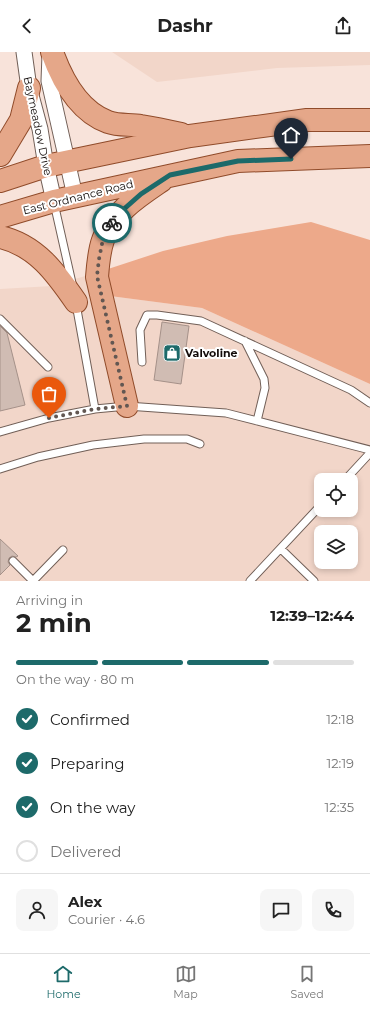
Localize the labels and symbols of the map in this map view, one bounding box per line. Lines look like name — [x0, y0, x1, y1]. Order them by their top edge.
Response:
street label: Baymeadow Drive — [21, 75, 55, 177]
pin — [274, 118, 308, 159]
street label: East Ordnance Road — [21, 177, 135, 217]
courier — [92, 203, 132, 243]
shop icon: Valvoline — [162, 343, 182, 363]
place label: Valvoline — [184, 346, 238, 360]
pin — [32, 377, 66, 418]

